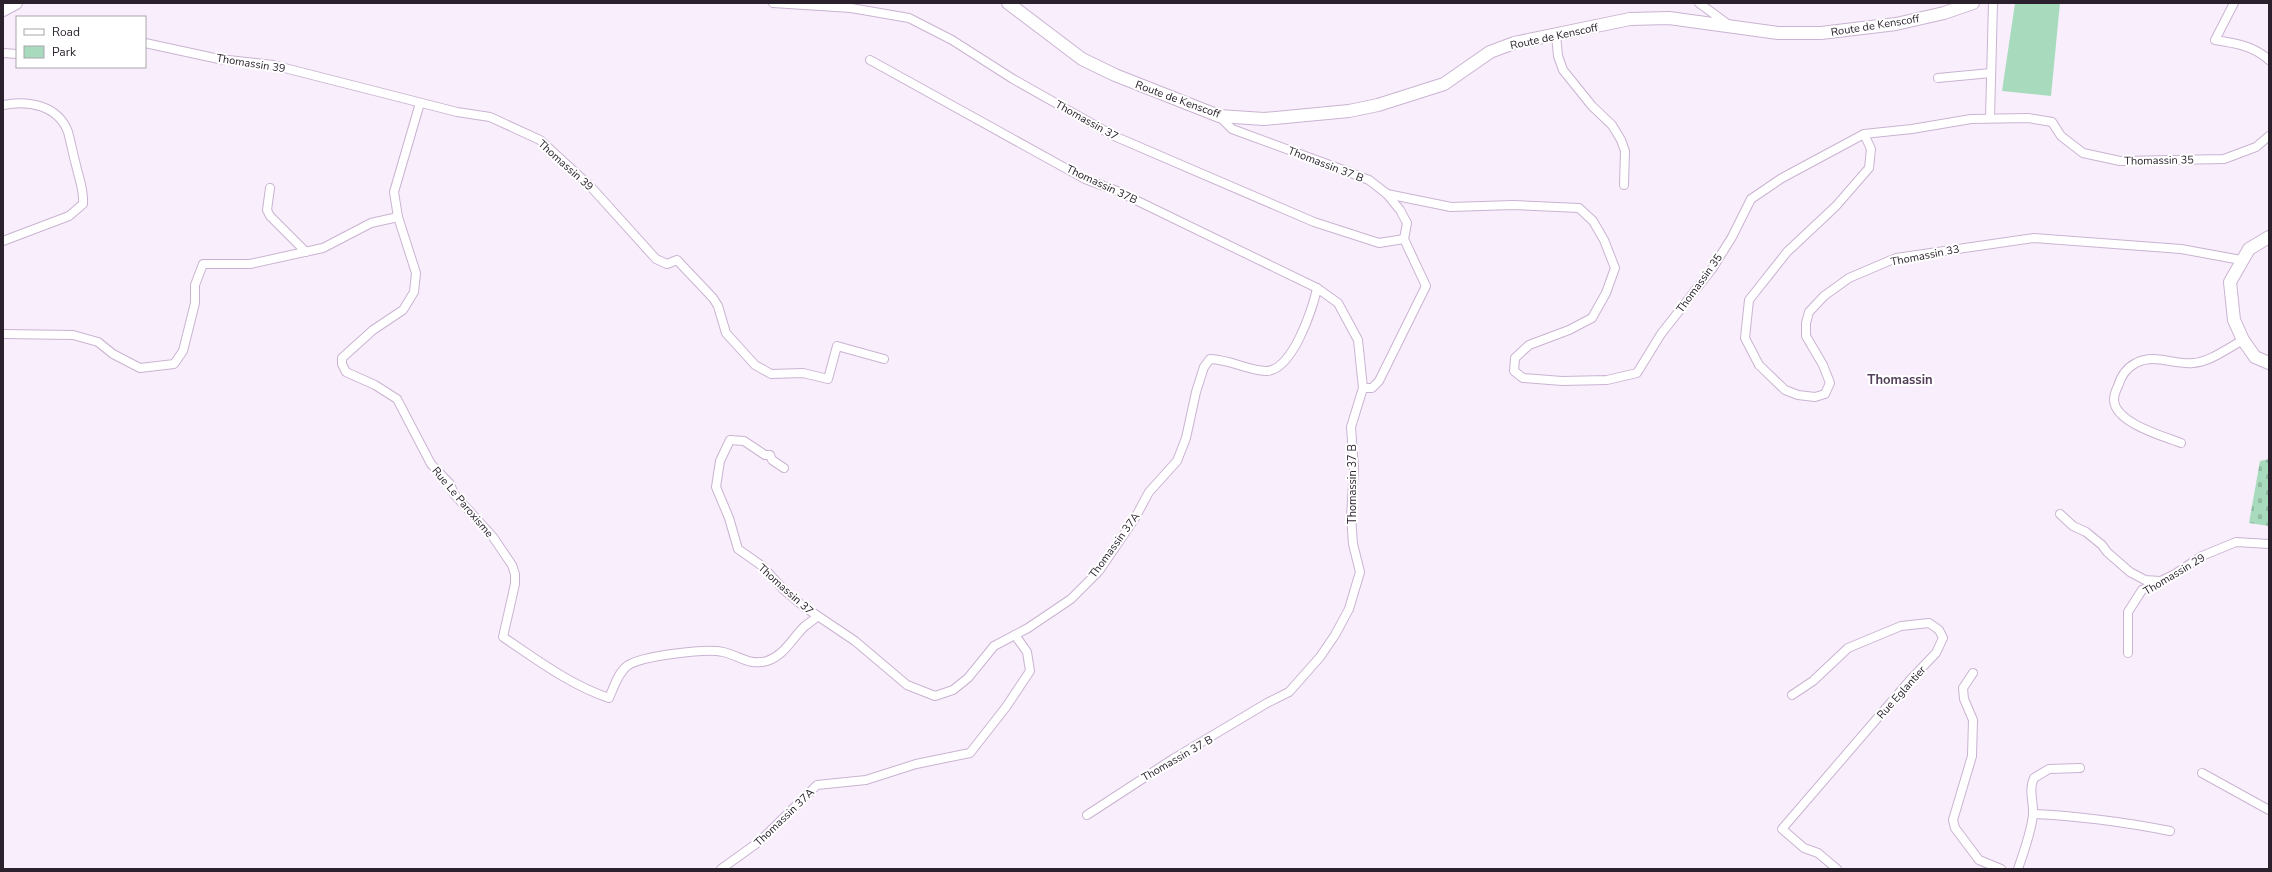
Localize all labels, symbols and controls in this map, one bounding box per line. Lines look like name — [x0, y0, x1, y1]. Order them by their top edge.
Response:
street label: Route de Kenscoff — [1830, 11, 1921, 40]
legend — [16, 16, 146, 68]
street label: Route de Kenscoff — [1509, 20, 1600, 53]
text: Road — [52, 24, 80, 40]
text: Park — [52, 44, 77, 60]
street label: Thomassin 39 — [215, 51, 286, 76]
street label: Route de Kenscoff — [1133, 77, 1223, 122]
street label: Thomassin 37 — [1053, 97, 1121, 144]
street label: Thomassin 39 — [535, 136, 597, 194]
street label: Thomassin 37 B — [1286, 143, 1366, 186]
street label: Thomassin 35 — [2124, 152, 2194, 169]
street label: Thomassin 37B — [1064, 161, 1140, 208]
street label: Thomassin 33 — [1889, 241, 1961, 269]
street label: Thomassin 35 — [1673, 250, 1726, 316]
district label: Thomassin — [1867, 371, 1933, 389]
street label: Thomassin 37 B — [1345, 444, 1360, 524]
street label: Rue Le Paroxisme — [429, 464, 497, 541]
street label: Thomassin 37A — [1086, 509, 1143, 581]
street label: Thomassin 29 — [2141, 550, 2208, 599]
street label: Thomassin 37 — [755, 560, 817, 618]
street label: Rue Eglantier — [1874, 663, 1929, 722]
street label: Thomassin 37 B — [1139, 732, 1216, 785]
street label: Thomassin 37A — [751, 785, 817, 850]

